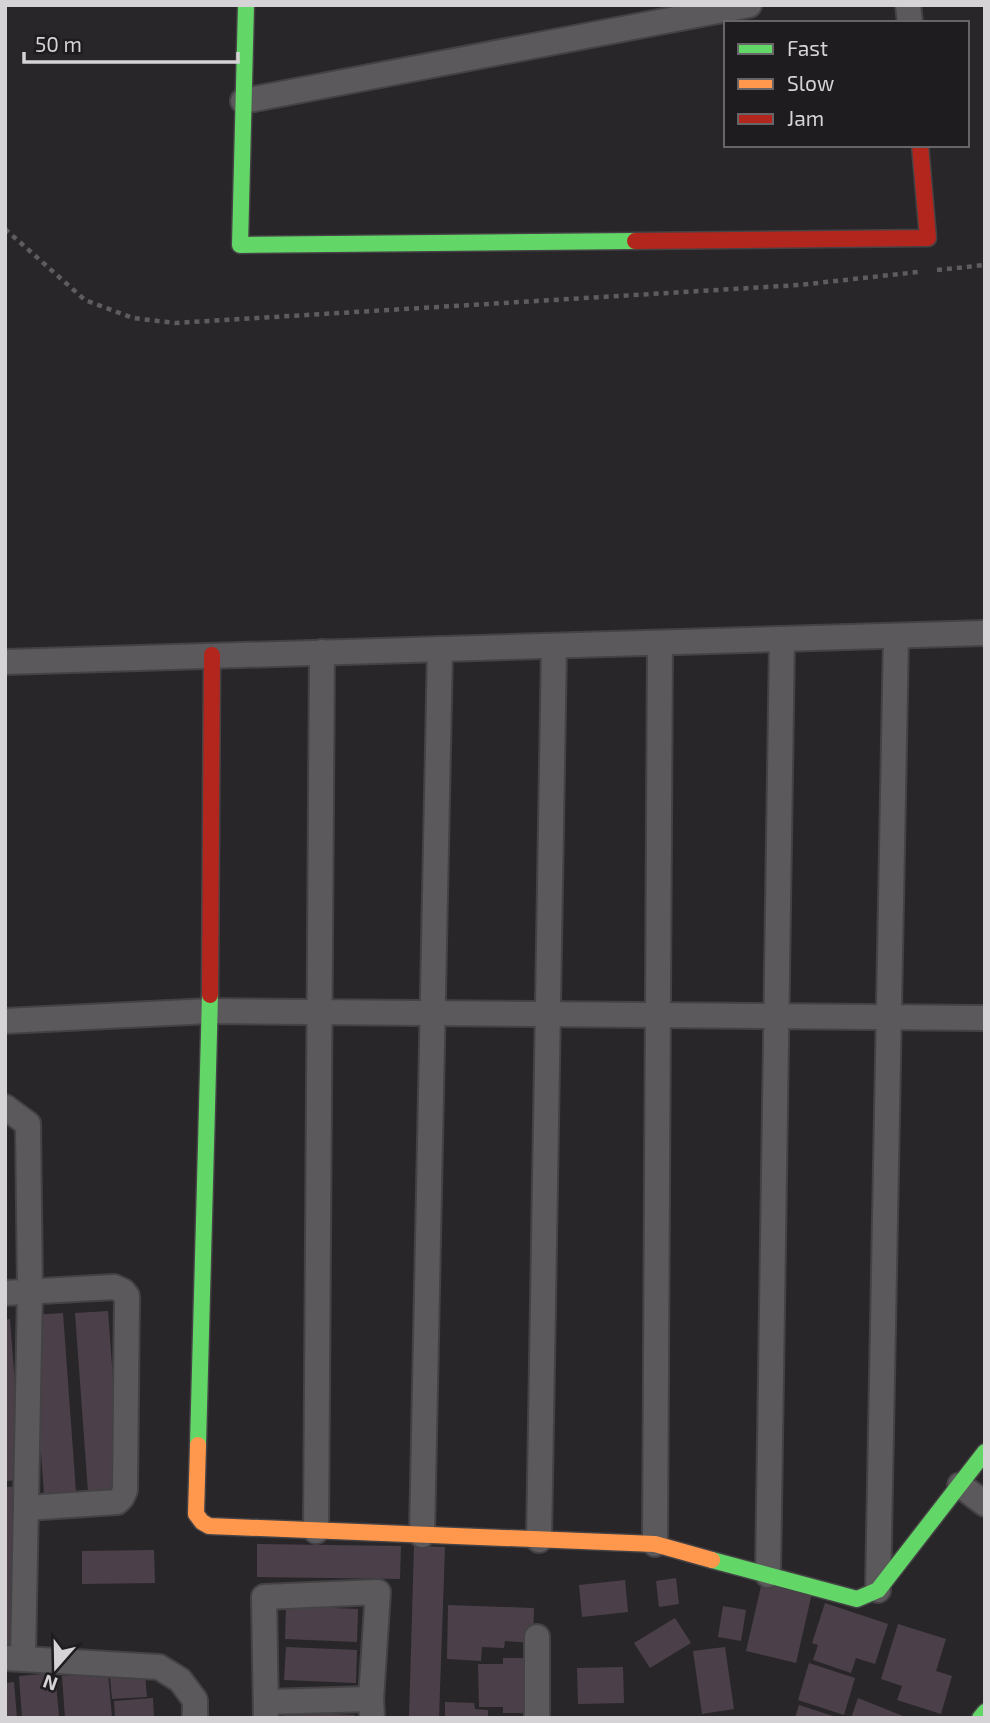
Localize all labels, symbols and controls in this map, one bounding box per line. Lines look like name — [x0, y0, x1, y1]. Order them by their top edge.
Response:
scale bar — [24, 21, 238, 65]
legend — [724, 21, 969, 147]
text: 50 m — [35, 31, 82, 56]
text: Fast — [787, 35, 828, 60]
text: Slow — [787, 70, 834, 95]
text: Jam — [787, 105, 824, 130]
north arrow — [21, 1632, 91, 1702]
text: N — [40, 1670, 60, 1697]

